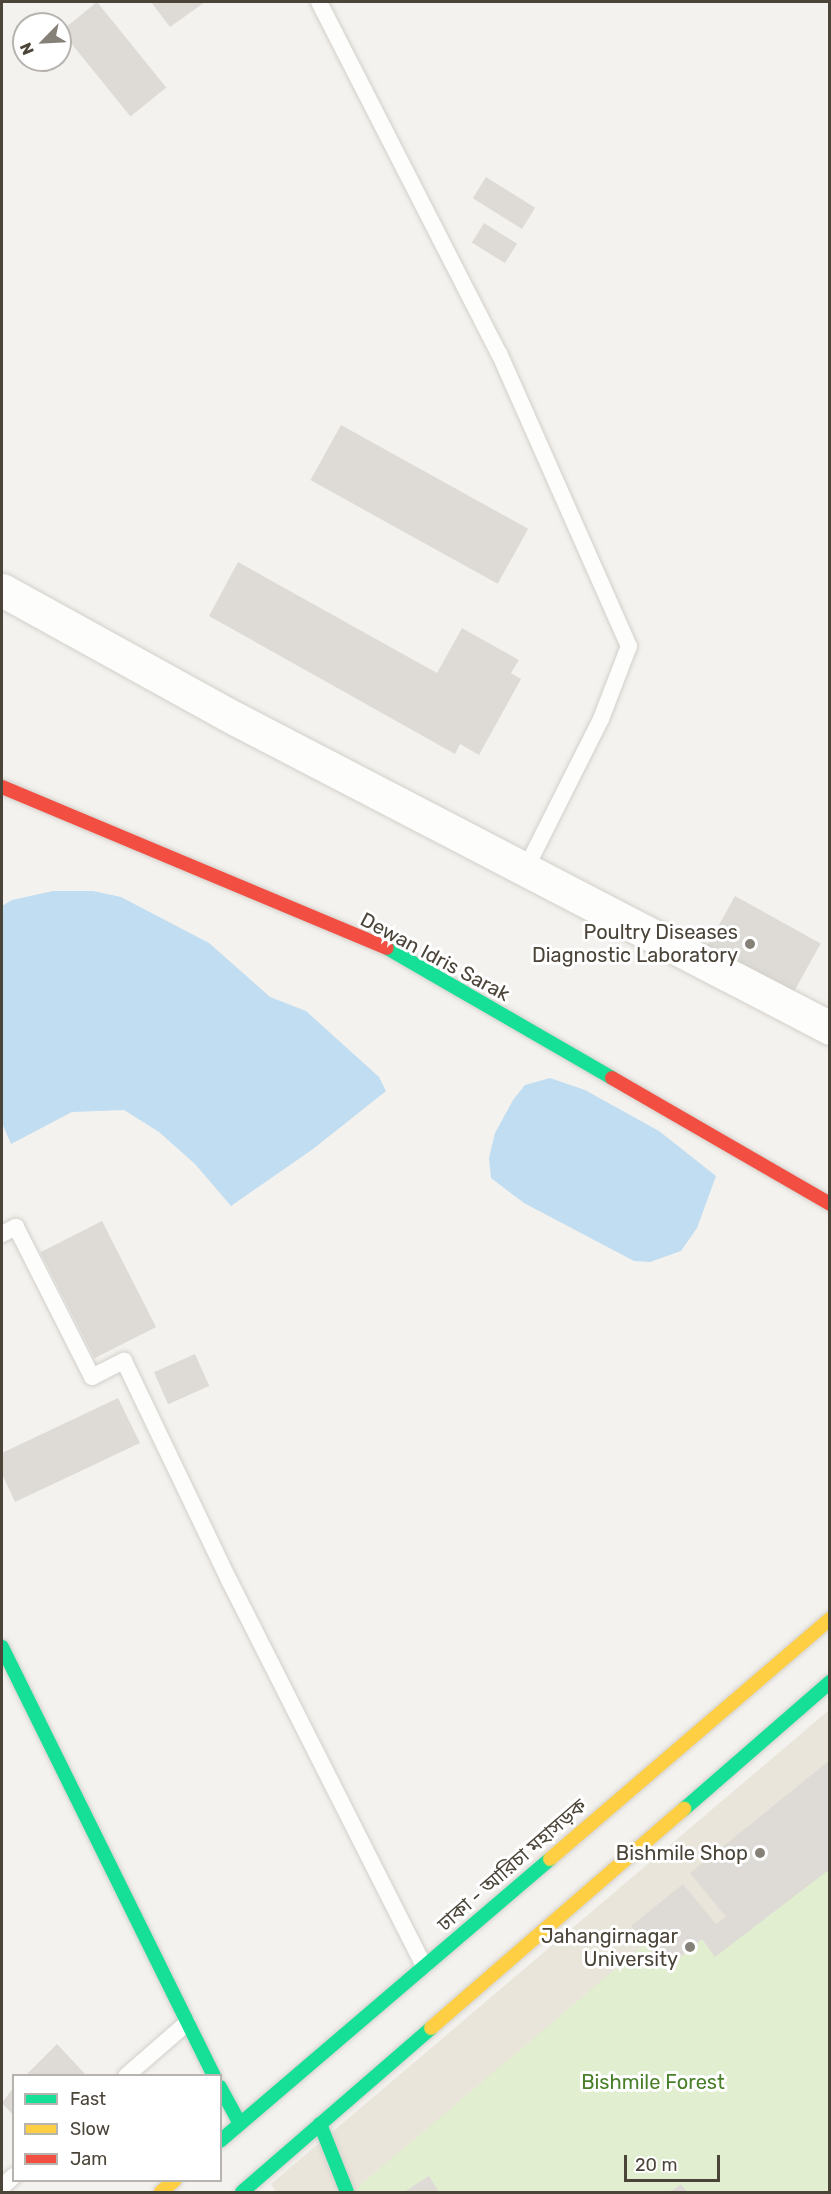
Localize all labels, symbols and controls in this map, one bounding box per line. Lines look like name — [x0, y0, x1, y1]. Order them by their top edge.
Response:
north arrow — [12, 12, 72, 72]
text: N — [16, 40, 38, 58]
street label: Dewan Idris Sarak — [356, 908, 514, 1006]
place label: Poultry Diseases Diagnostic Laboratory — [532, 921, 738, 968]
marker: Poultry Diseases Diagnostic Laboratory — [743, 937, 757, 951]
street label: ঢাকা - আরিচা মহাসড়ক — [433, 1794, 591, 1936]
place label: Bishmile Shop — [616, 1841, 748, 1865]
marker: Bishmile Shop — [753, 1846, 767, 1860]
place label: Jahangirnagar University — [541, 1924, 678, 1971]
marker: Jahangirnagar University — [683, 1940, 697, 1954]
park label: Bishmile Forest — [581, 2070, 725, 2094]
legend — [12, 2074, 222, 2182]
text: Fast — [70, 2088, 106, 2110]
text: Slow — [70, 2118, 110, 2140]
scale bar — [627, 2143, 723, 2181]
text: Jam — [70, 2148, 107, 2170]
text: 20 m — [635, 2154, 677, 2176]

